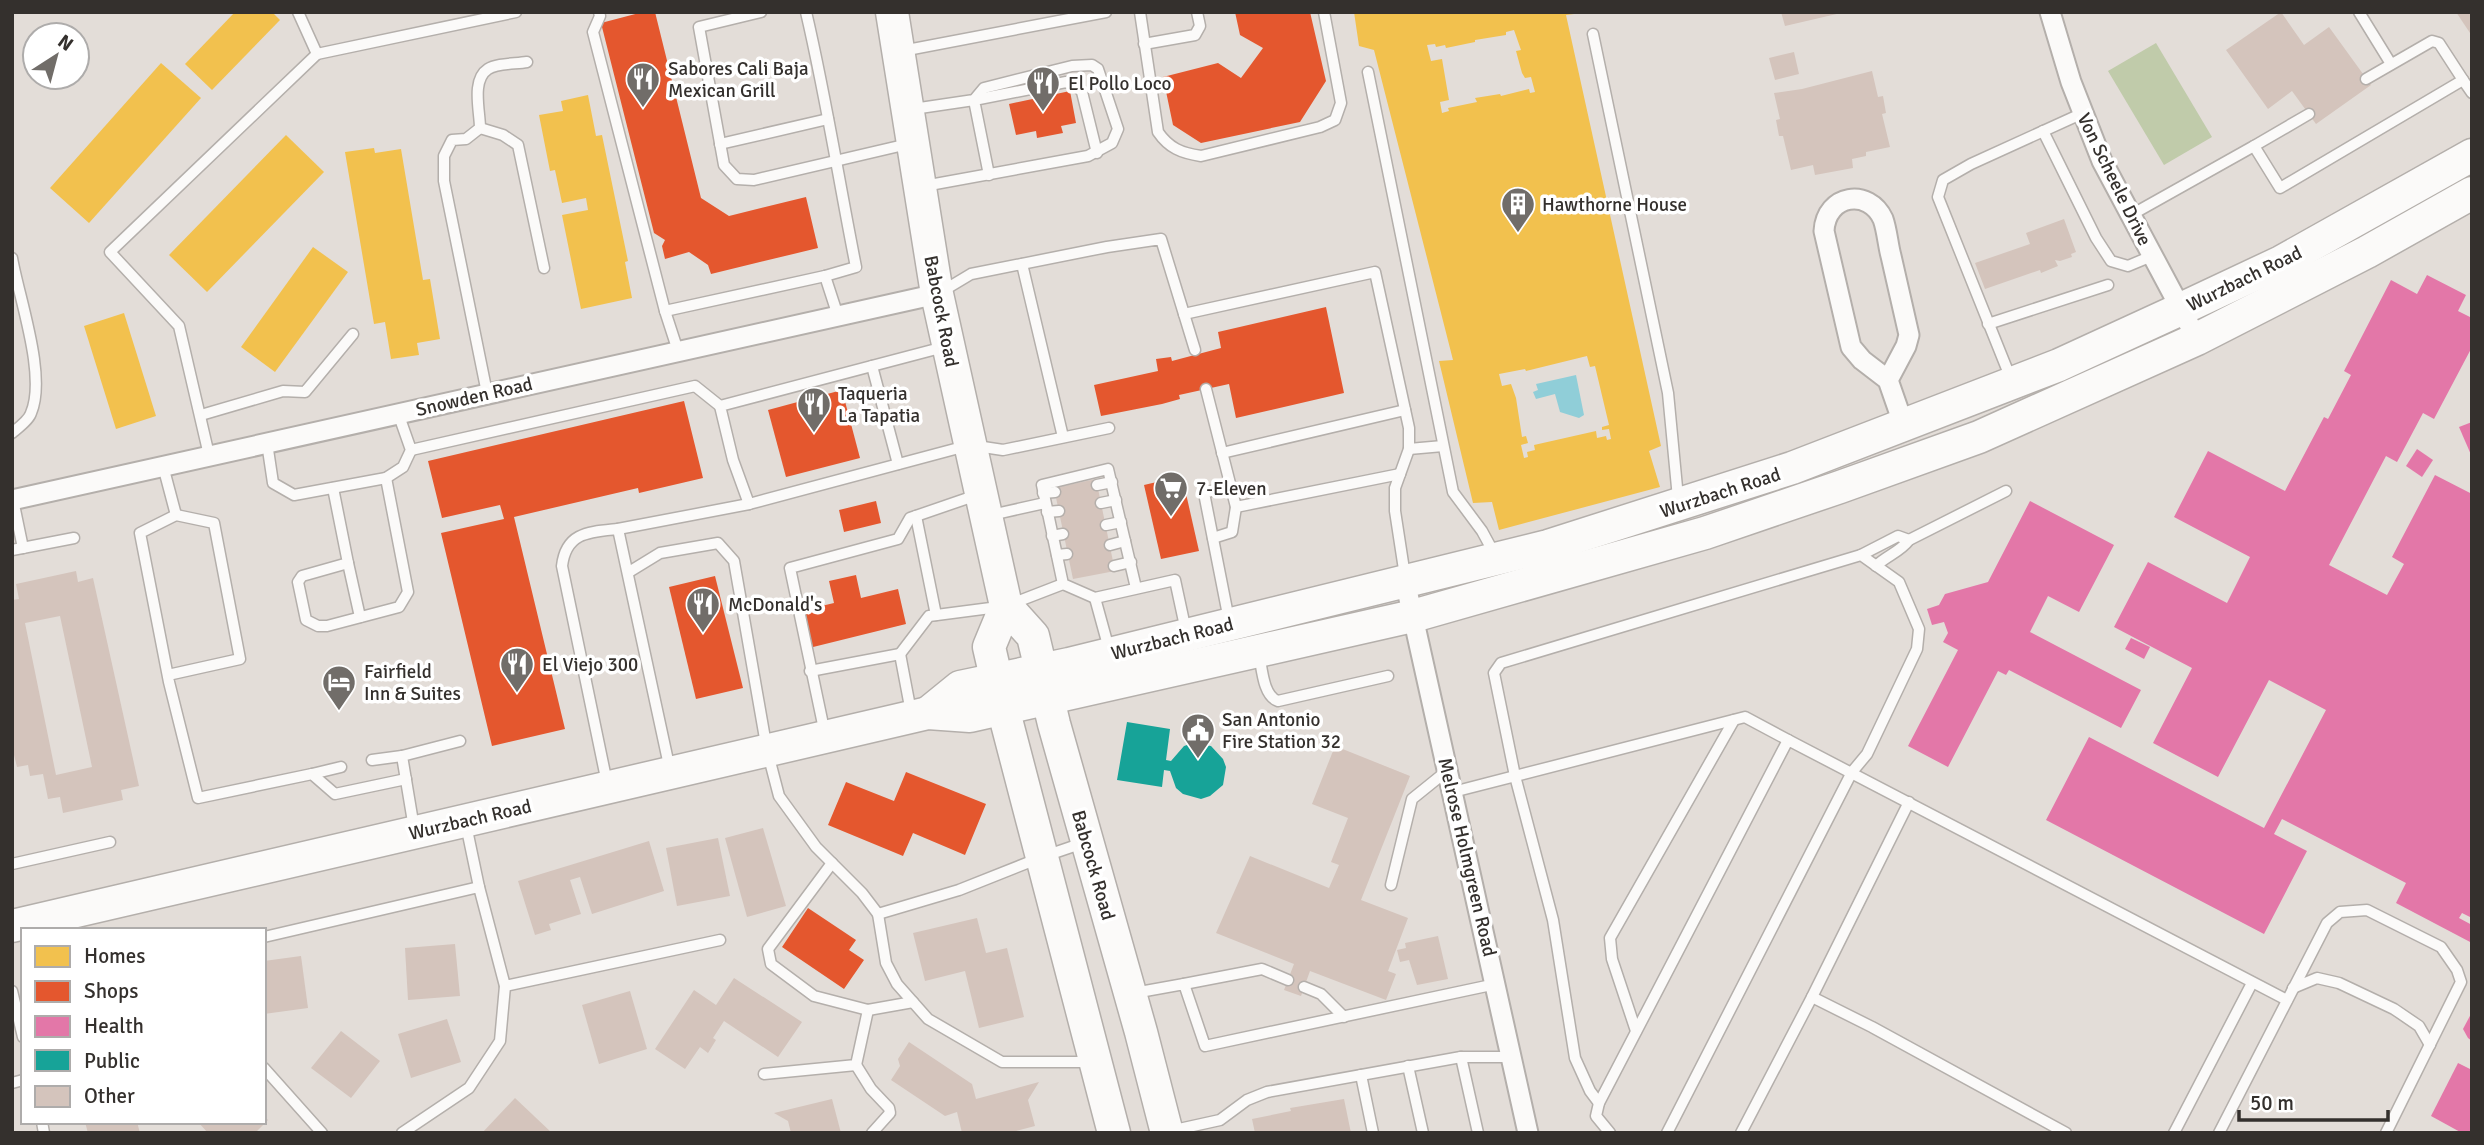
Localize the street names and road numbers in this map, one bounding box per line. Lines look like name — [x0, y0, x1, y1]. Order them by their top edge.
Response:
street label: Von Scheele Drive — [2072, 109, 2157, 250]
street label: Wurzbach Road — [2183, 241, 2306, 317]
street label: Babcock Road — [918, 253, 964, 369]
street label: Snowden Road — [413, 372, 535, 422]
street label: Wurzbach Road — [1657, 462, 1784, 524]
street label: Wurzbach Road — [1109, 612, 1236, 666]
street label: Melrose Holmgreen Road — [1432, 756, 1502, 959]
street label: Wurzbach Road — [407, 794, 534, 846]
street label: Babcock Road — [1066, 808, 1120, 923]

